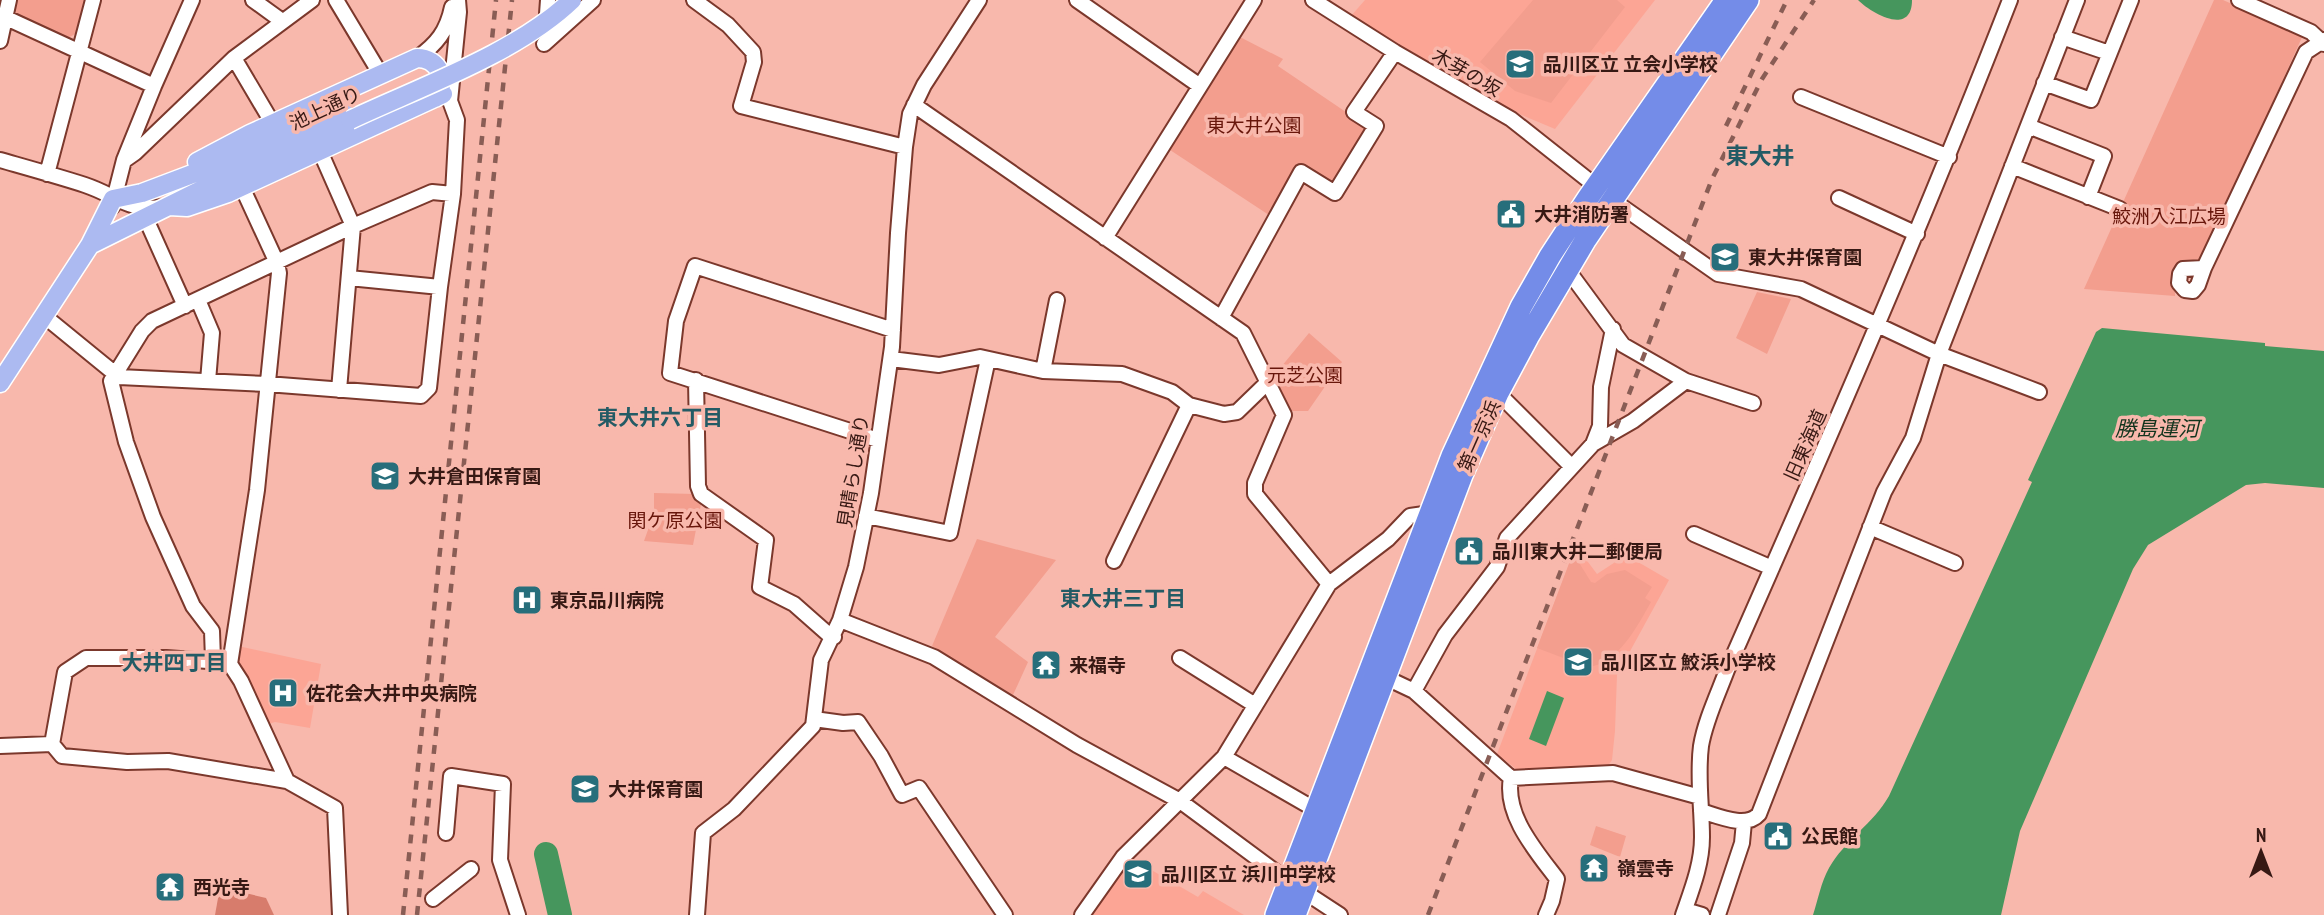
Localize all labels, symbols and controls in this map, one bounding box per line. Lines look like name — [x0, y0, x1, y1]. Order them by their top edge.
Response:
street label: 木芽の坂 — [1428, 43, 1506, 101]
school or university icon: 品川区立 立会小学校 — [1503, 47, 1537, 81]
place label: 品川区立 立会小学校 — [1543, 52, 1718, 76]
street label: 池上通り — [285, 81, 365, 135]
park label: 東大井公園 — [1206, 113, 1302, 137]
district label: 東大井 — [1726, 141, 1795, 170]
public building icon: 大井消防署 — [1494, 197, 1528, 231]
place label: 大井消防署 — [1534, 202, 1629, 226]
park label: 鮫洲入江広場 — [2112, 204, 2226, 228]
school or university icon: 東大井保育園 — [1708, 240, 1742, 274]
place label: 東大井保育園 — [1748, 245, 1862, 269]
park label: 元芝公園 — [1267, 363, 1343, 387]
street label: 第一京浜 — [1453, 396, 1505, 476]
district label: 東大井六丁目 — [597, 404, 723, 431]
street label: 旧東海道 — [1779, 405, 1831, 485]
street label: 見晴らし通り — [832, 413, 874, 529]
water label: 勝島運河 — [2115, 415, 2203, 442]
school or university icon: 大井倉田保育園 — [368, 459, 402, 493]
place label: 大井倉田保育園 — [408, 464, 541, 488]
park label: 関ケ原公園 — [627, 508, 723, 532]
public building icon: 品川東大井二郵便局 — [1452, 534, 1486, 568]
place label: 品川東大井二郵便局 — [1492, 539, 1663, 563]
hospital icon: 東京品川病院 — [510, 583, 544, 617]
district label: 東大井三丁目 — [1060, 585, 1186, 612]
place label: 東京品川病院 — [550, 588, 664, 612]
school or university icon: 品川区立 鮫浜小学校 — [1561, 645, 1595, 679]
temple icon: 来福寺 — [1029, 648, 1063, 682]
district label: 大井四丁目 — [122, 649, 227, 676]
place label: 品川区立 鮫浜小学校 — [1601, 650, 1776, 674]
place label: 来福寺 — [1069, 653, 1126, 677]
hospital icon: 佐花会大井中央病院 — [266, 676, 300, 710]
place label: 佐花会大井中央病院 — [306, 681, 477, 705]
school or university icon: 大井保育園 — [568, 772, 602, 806]
place label: 大井保育園 — [608, 777, 703, 801]
north arrow — [2226, 817, 2296, 887]
public building icon: 公民館 — [1761, 819, 1795, 853]
text: N — [2256, 823, 2266, 847]
place label: 公民館 — [1801, 824, 1858, 848]
temple icon: 嶺雲寺 — [1577, 851, 1611, 885]
place label: 嶺雲寺 — [1617, 856, 1674, 880]
school or university icon: 品川区立 浜川中学校 — [1121, 857, 1155, 891]
place label: 品川区立 浜川中学校 — [1161, 862, 1336, 886]
temple icon: 西光寺 — [153, 870, 187, 904]
place label: 西光寺 — [193, 875, 250, 899]

